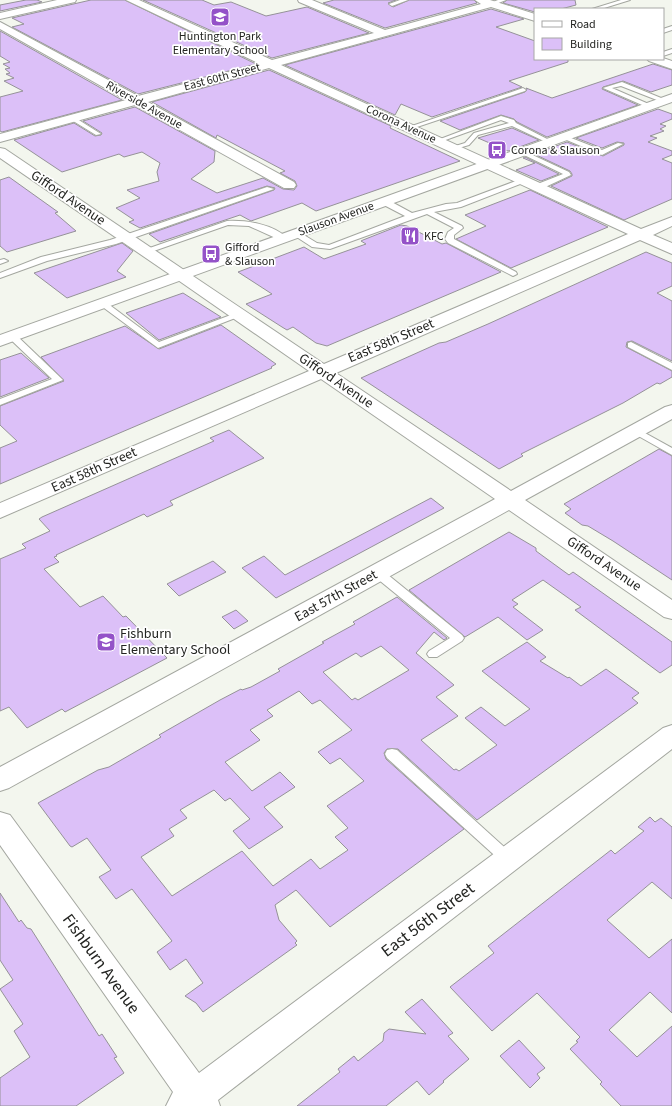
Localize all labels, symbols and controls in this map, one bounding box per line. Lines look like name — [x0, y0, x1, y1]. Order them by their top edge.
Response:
school or university icon: Huntington Park Elementary School — [209, 6, 231, 28]
legend — [534, 8, 664, 60]
text: Road — [570, 16, 596, 33]
place label: Huntington Park Elementary School — [173, 28, 267, 59]
text: Building — [570, 36, 612, 53]
street label: East 60th Street — [182, 59, 262, 95]
street label: Riverside Avenue — [103, 77, 186, 133]
street label: Corona Avenue — [363, 100, 439, 148]
bus stop icon: Corona & Slauson — [486, 139, 508, 161]
place label: Corona & Slauson — [511, 142, 600, 159]
street label: Gifford Avenue — [27, 166, 109, 230]
street label: Slauson Avenue — [296, 197, 376, 241]
restaurant icon: KFC — [399, 225, 421, 247]
place label: KFC — [424, 228, 444, 245]
place label: Gifford & Slauson — [225, 239, 275, 270]
bus stop icon: Gifford & Slauson — [200, 243, 222, 265]
street label: East 58th Street — [345, 314, 437, 368]
street label: Gifford Avenue — [295, 349, 377, 413]
street label: East 58th Street — [48, 442, 140, 498]
street label: Gifford Avenue — [563, 532, 645, 596]
street label: East 57th Street — [291, 565, 381, 627]
place label: Fishburn Elementary School — [120, 624, 231, 660]
school or university icon: Fishburn Elementary School — [95, 631, 117, 653]
street label: East 56th Street — [376, 877, 480, 963]
street label: Fishburn Avenue — [56, 909, 146, 1019]

